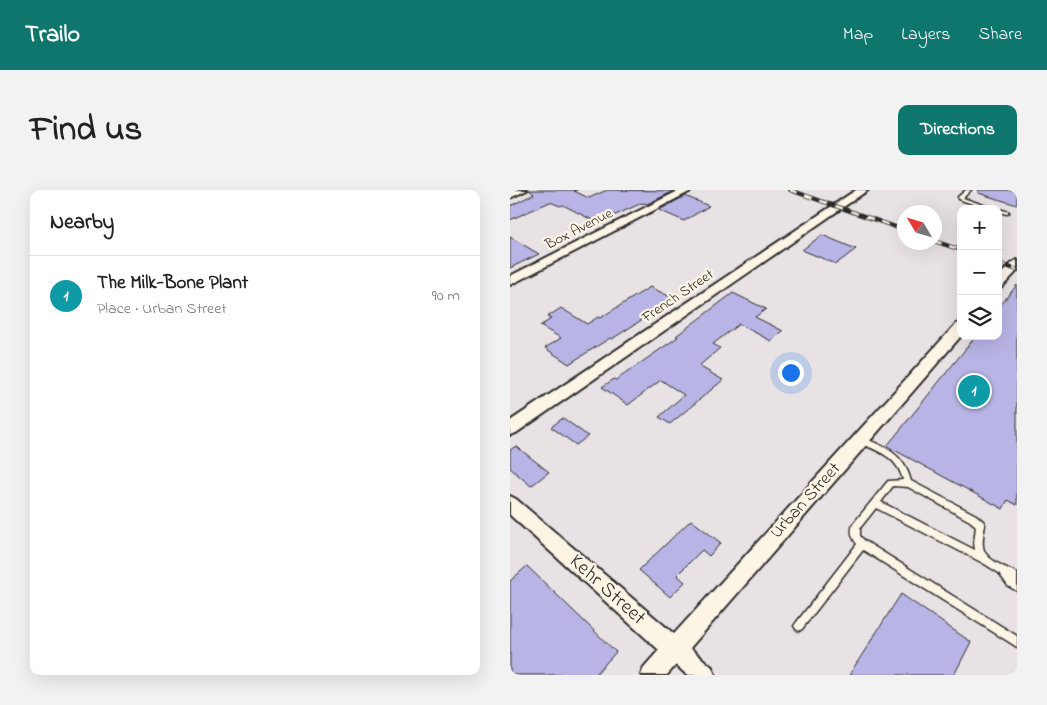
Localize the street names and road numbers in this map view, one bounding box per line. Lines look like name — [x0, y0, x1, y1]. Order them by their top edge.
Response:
street label: Box Avenue — [540, 202, 617, 256]
street label: French Street — [637, 264, 718, 329]
street label: Urban Street — [765, 457, 847, 545]
street label: Kehr Street — [562, 547, 652, 633]

